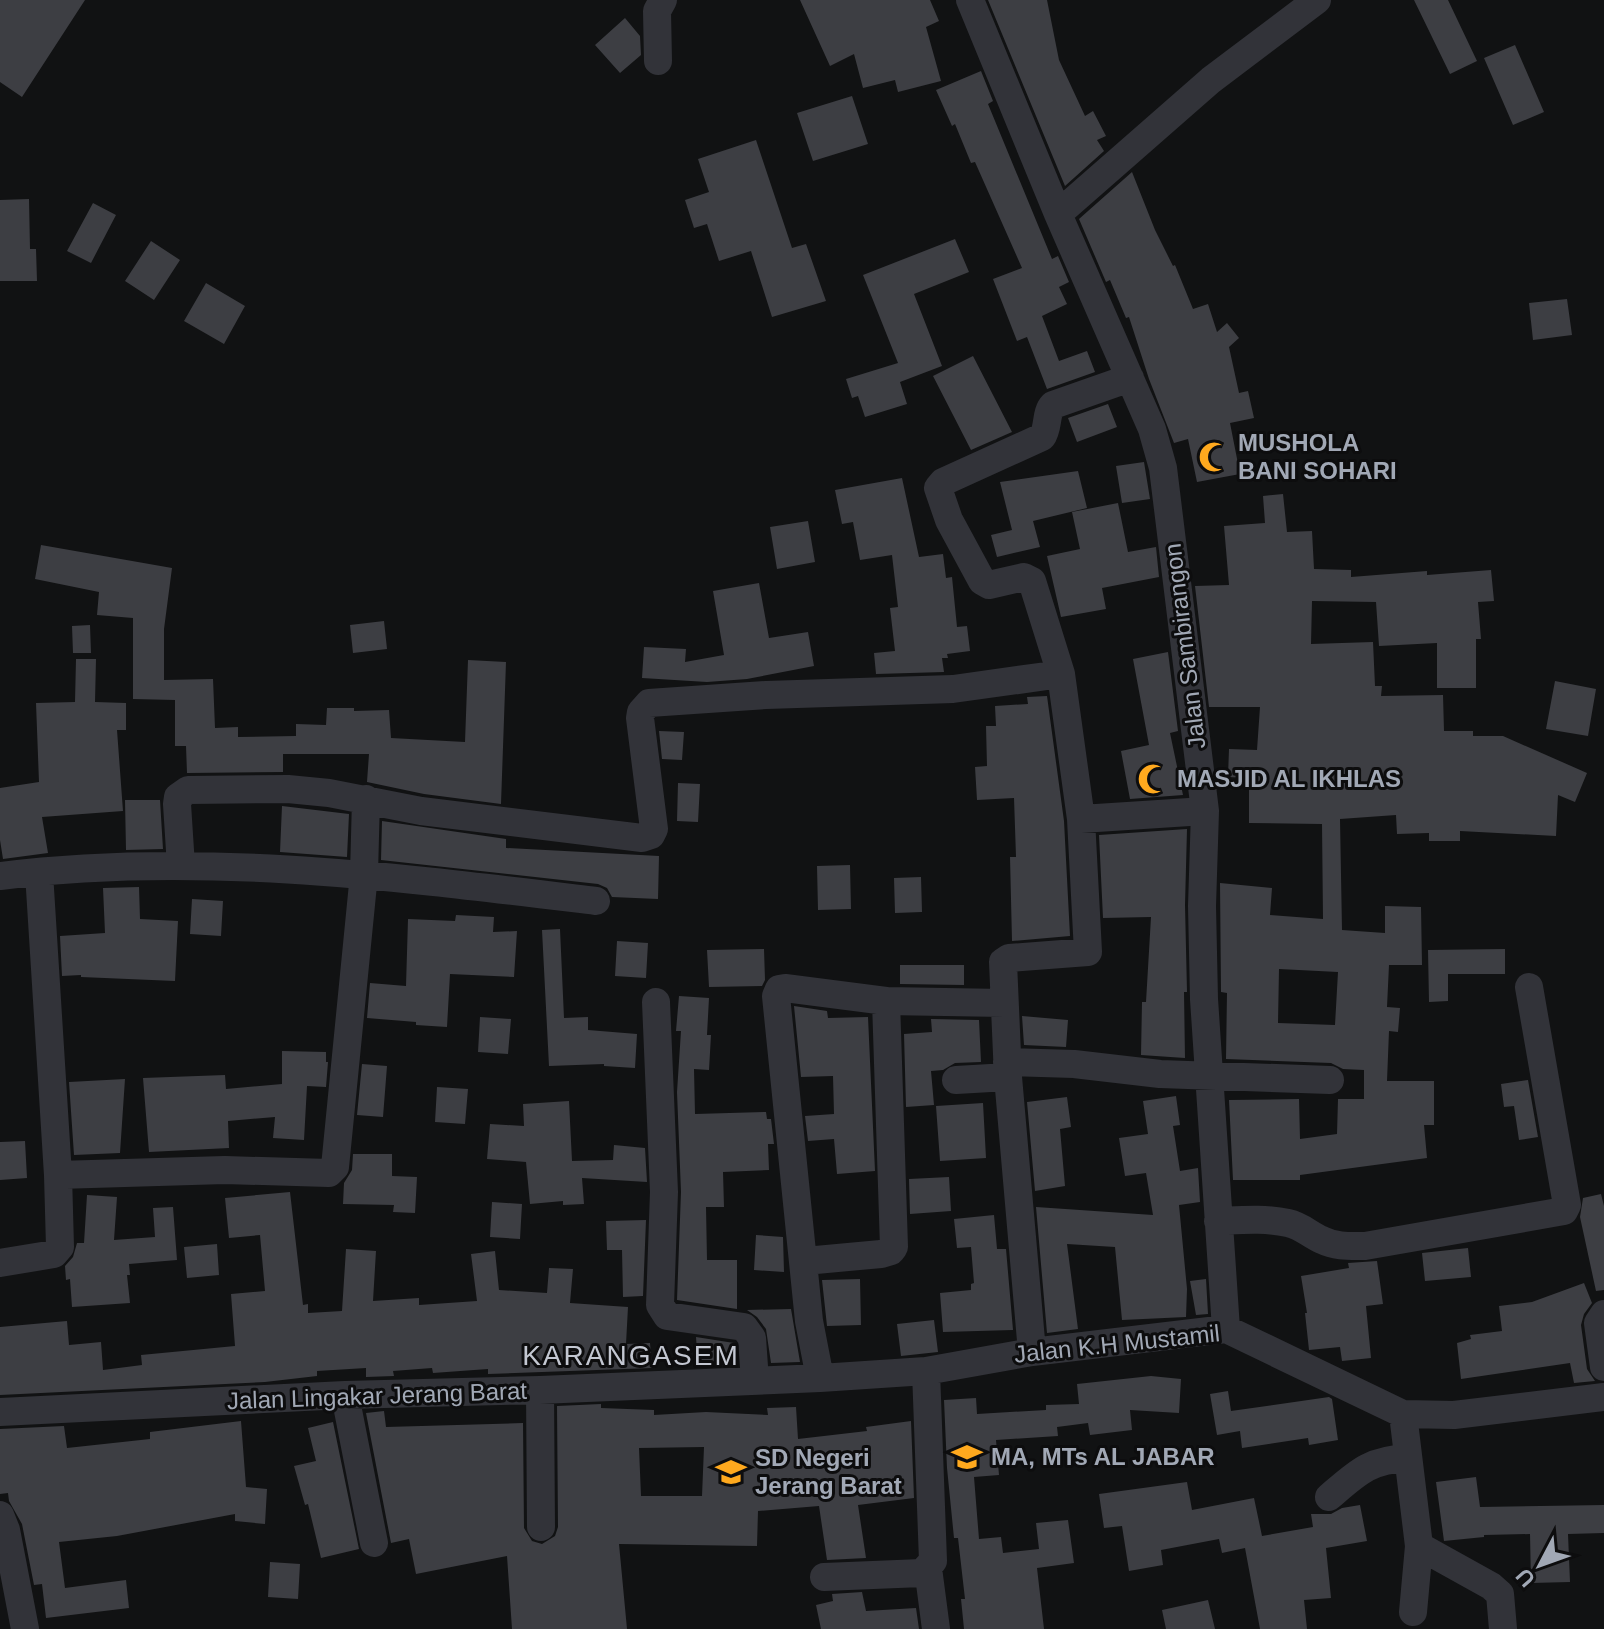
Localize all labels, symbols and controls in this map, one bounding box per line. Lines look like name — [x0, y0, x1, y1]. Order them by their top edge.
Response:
place label: MUSHOLA BANI SOHARI — [1238, 429, 1397, 484]
mosque icon: MUSHOLA BANI SOHARI — [1197, 440, 1231, 474]
street label: Jalan Sambirangon — [1159, 542, 1211, 750]
mosque icon: MASJID AL IKHLAS — [1136, 762, 1170, 796]
place label: MASJID AL IKHLAS — [1177, 765, 1401, 792]
street label: Jalan K.H Mustamil — [1013, 1319, 1221, 1368]
district label: KARANGASEM — [522, 1340, 740, 1371]
street label: Jalan Lingakar Jerang Barat — [227, 1377, 528, 1414]
school or university icon: MA, MTs AL JABAR — [950, 1440, 984, 1474]
place label: MA, MTs AL JABAR — [991, 1443, 1215, 1470]
place label: SD Negeri Jerang Barat — [755, 1444, 902, 1499]
school or university icon: SD Negeri Jerang Barat — [714, 1455, 748, 1489]
north arrow — [1500, 1525, 1580, 1605]
text: U — [1511, 1564, 1540, 1592]

